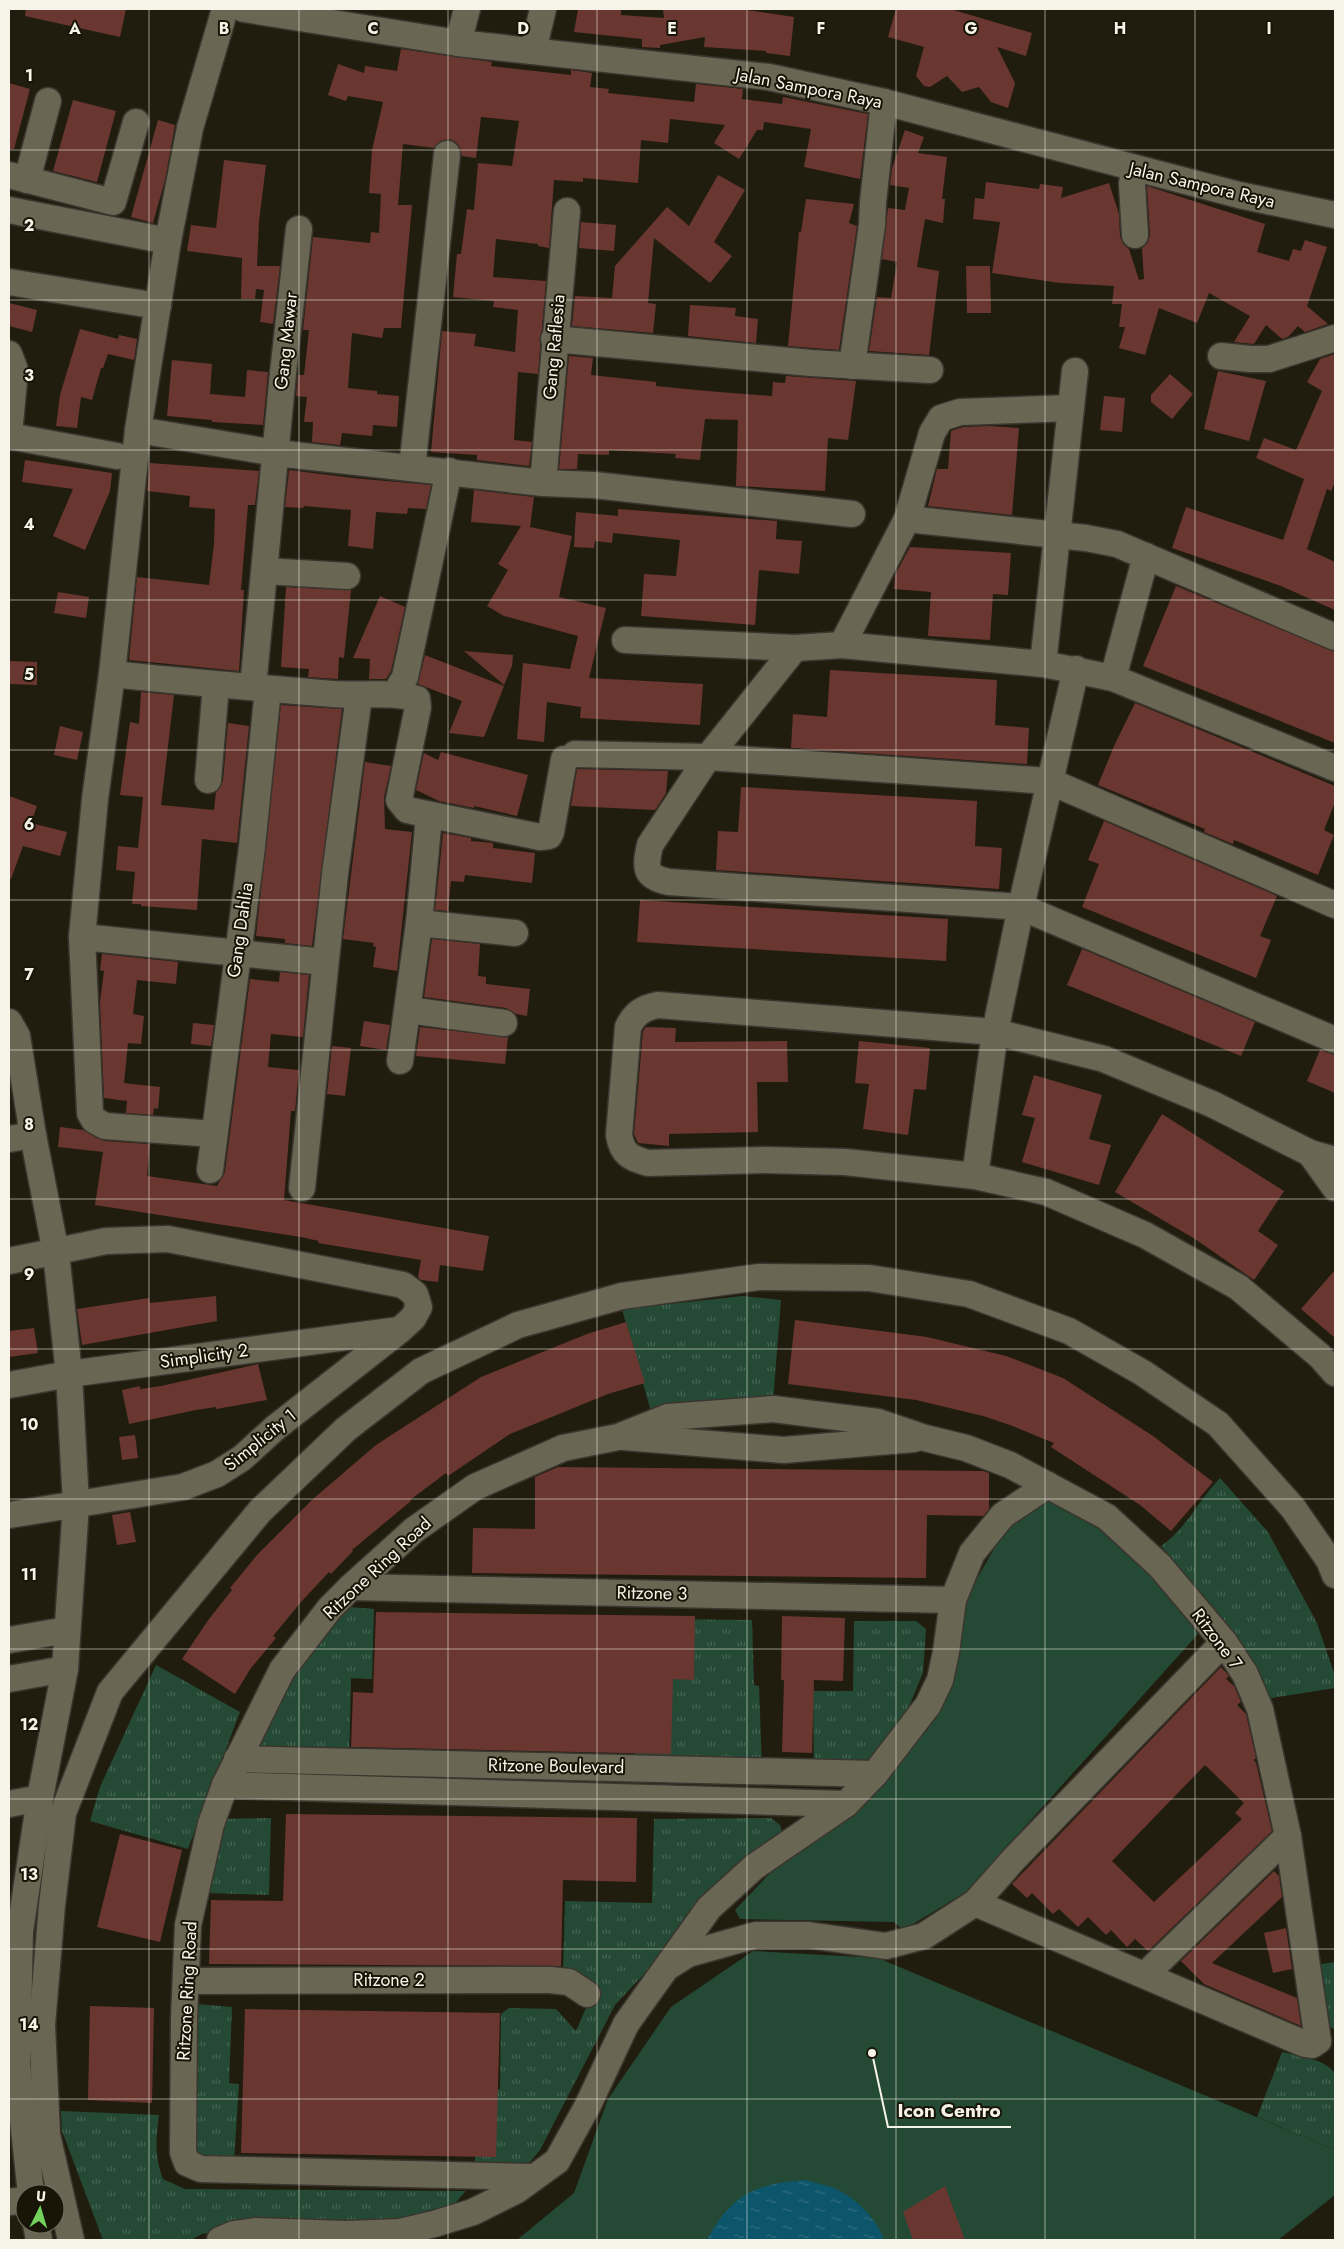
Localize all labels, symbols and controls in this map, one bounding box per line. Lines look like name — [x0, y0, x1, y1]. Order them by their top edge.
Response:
text: A — [68, 17, 81, 40]
text: B — [219, 17, 229, 40]
text: C — [367, 17, 379, 40]
text: D — [517, 17, 529, 40]
text: E — [667, 17, 677, 40]
text: F — [817, 17, 825, 40]
text: G — [964, 17, 978, 40]
text: H — [1114, 17, 1126, 40]
text: I — [1266, 17, 1272, 40]
street label: Jalan Sampora Raya — [732, 61, 884, 115]
text: 1 — [25, 64, 33, 87]
street label: Jalan Sampora Raya — [1125, 155, 1277, 214]
text: 2 — [24, 214, 34, 237]
street label: Gang Mawar — [268, 290, 304, 391]
street label: Gang Raflesia — [536, 293, 572, 401]
text: 3 — [24, 364, 34, 387]
text: 4 — [23, 513, 35, 536]
text: 5 — [24, 663, 34, 686]
text: 6 — [24, 813, 34, 836]
street label: Gang Dahlia — [220, 881, 260, 979]
text: 7 — [24, 963, 34, 986]
text: 8 — [24, 1113, 34, 1136]
text: 9 — [24, 1263, 34, 1286]
street label: Simplicity 2 — [158, 1337, 250, 1375]
street label: Simplicity 1 — [218, 1403, 302, 1477]
text: 10 — [20, 1413, 38, 1436]
street label: Ritzone Ring Road — [317, 1511, 437, 1625]
text: 11 — [21, 1563, 37, 1586]
street label: Ritzone 3 — [616, 1579, 688, 1607]
street label: Ritzone 7 — [1185, 1603, 1249, 1675]
text: 12 — [20, 1713, 38, 1736]
street label: Ritzone Boulevard — [488, 1752, 624, 1780]
text: 13 — [20, 1863, 38, 1886]
street label: Ritzone Ring Road — [170, 1921, 204, 2061]
street label: Ritzone 2 — [353, 1967, 425, 1993]
text: 14 — [19, 2013, 39, 2036]
callout: Icon Centro — [888, 2093, 1011, 2127]
text: Icon Centro — [897, 2097, 1001, 2124]
north arrow — [15, 2184, 65, 2234]
text: U — [35, 2186, 47, 2206]

